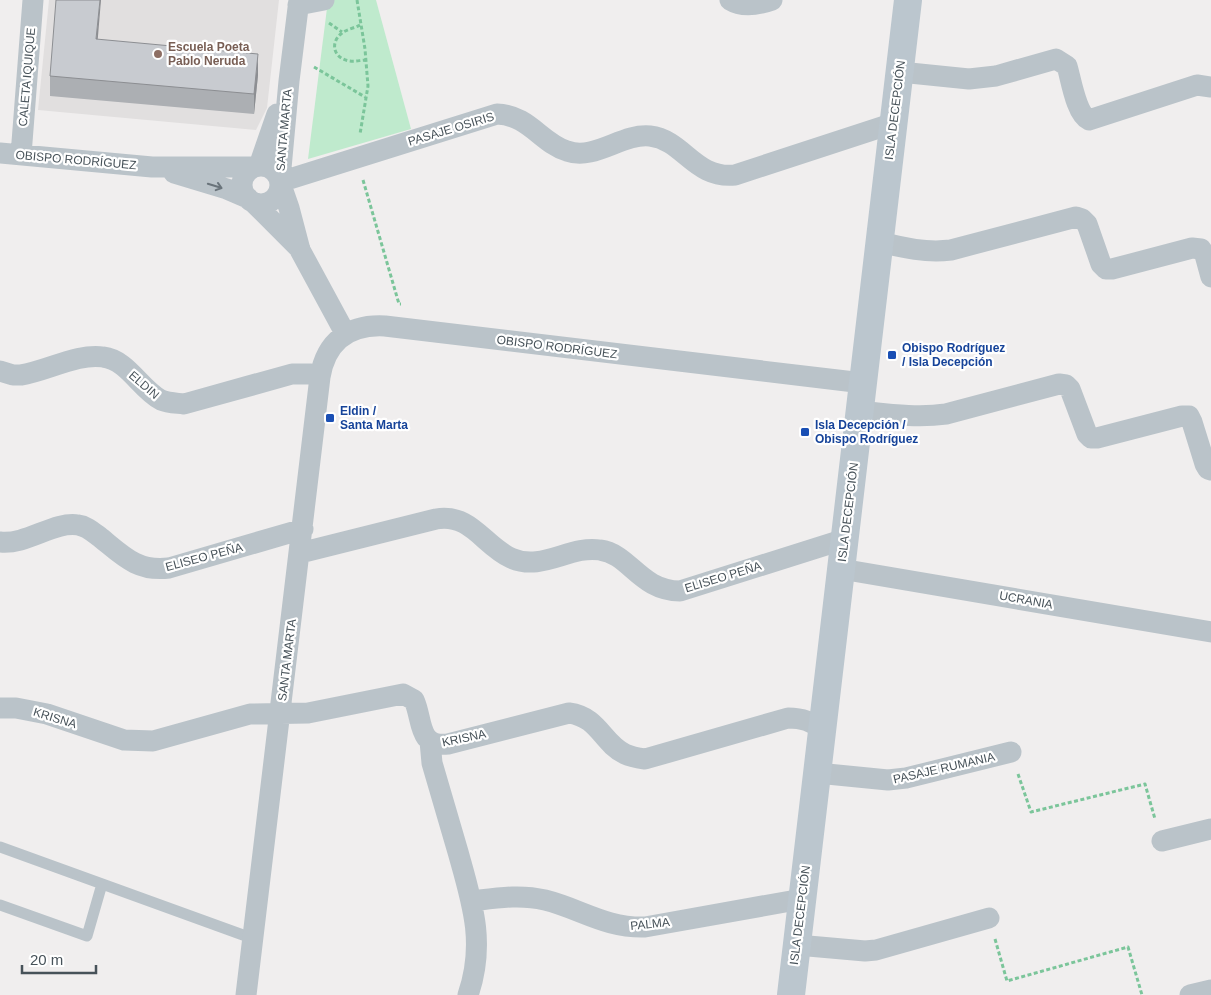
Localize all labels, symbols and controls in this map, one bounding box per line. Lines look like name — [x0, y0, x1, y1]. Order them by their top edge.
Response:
street label: CALETA IQUIQUE — [16, 27, 38, 127]
place label: Escuela Poeta Pablo Neruda — [168, 40, 250, 68]
marker: Escuela Poeta Pablo Neruda — [152, 48, 164, 60]
street label: ISLA DECEPCIÓN — [881, 59, 908, 160]
street label: SANTA MARTA — [273, 88, 295, 172]
street label: PASAJE OSIRIS — [406, 109, 496, 149]
street label: OBISPO RODRÍGUEZ — [15, 147, 137, 172]
one-way arrow — [207, 181, 223, 191]
street label: OBISPO RODRÍGUEZ — [496, 332, 618, 361]
place label: Obispo Rodríguez / Isla Decepción — [902, 341, 1005, 369]
marker: Obispo Rodríguez / Isla Decepción — [886, 349, 898, 361]
street label: ELDIN — [126, 368, 162, 402]
place label: Eldin / Santa Marta — [340, 404, 408, 432]
marker: Eldin / Santa Marta — [324, 412, 336, 424]
place label: Isla Decepción / Obispo Rodríguez — [815, 418, 918, 446]
marker: Isla Decepción / Obispo Rodríguez — [799, 426, 811, 438]
street label: ISLA DECEPCIÓN — [834, 461, 861, 562]
street label: ELISEO PEÑA — [164, 540, 244, 574]
street label: ELISEO PEÑA — [683, 559, 763, 595]
street label: UCRANIA — [998, 588, 1054, 612]
street label: SANTA MARTA — [275, 618, 299, 702]
street label: KRISNA — [32, 705, 78, 731]
street label: KRISNA — [441, 727, 487, 749]
street label: PASAJE RUMANIA — [892, 750, 996, 786]
street label: ISLA DECEPCIÓN — [786, 864, 813, 965]
street label: PALMA — [629, 915, 671, 933]
scale bar — [22, 942, 96, 974]
text: 20 m — [30, 951, 63, 968]

